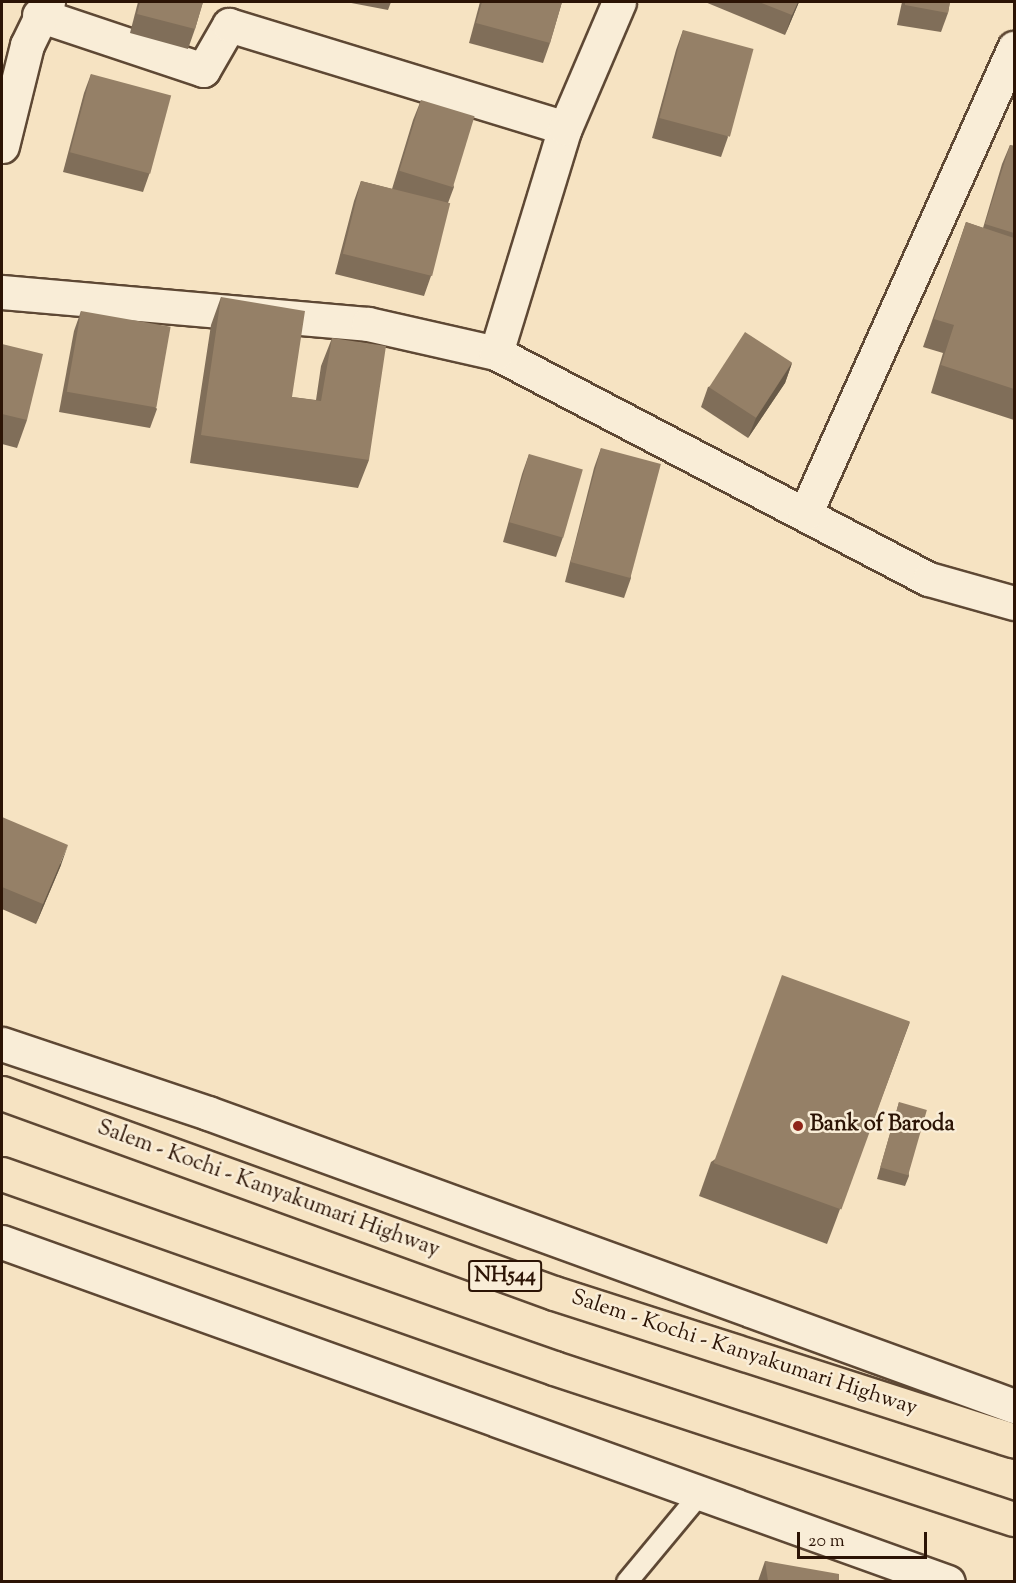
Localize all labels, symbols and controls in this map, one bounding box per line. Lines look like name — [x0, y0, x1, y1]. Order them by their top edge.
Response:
place label: Bank of Baroda — [810, 1113, 955, 1139]
street label: Salem - Kochi - Kanyakumari Highway — [93, 1116, 443, 1264]
marker: Bank of Baroda — [791, 1119, 805, 1133]
road number: NH544 — [468, 1258, 542, 1294]
street label: Salem - Kochi - Kanyakumari Highway — [568, 1285, 920, 1423]
scale bar — [800, 1520, 930, 1558]
text: 20 m — [808, 1529, 845, 1555]

